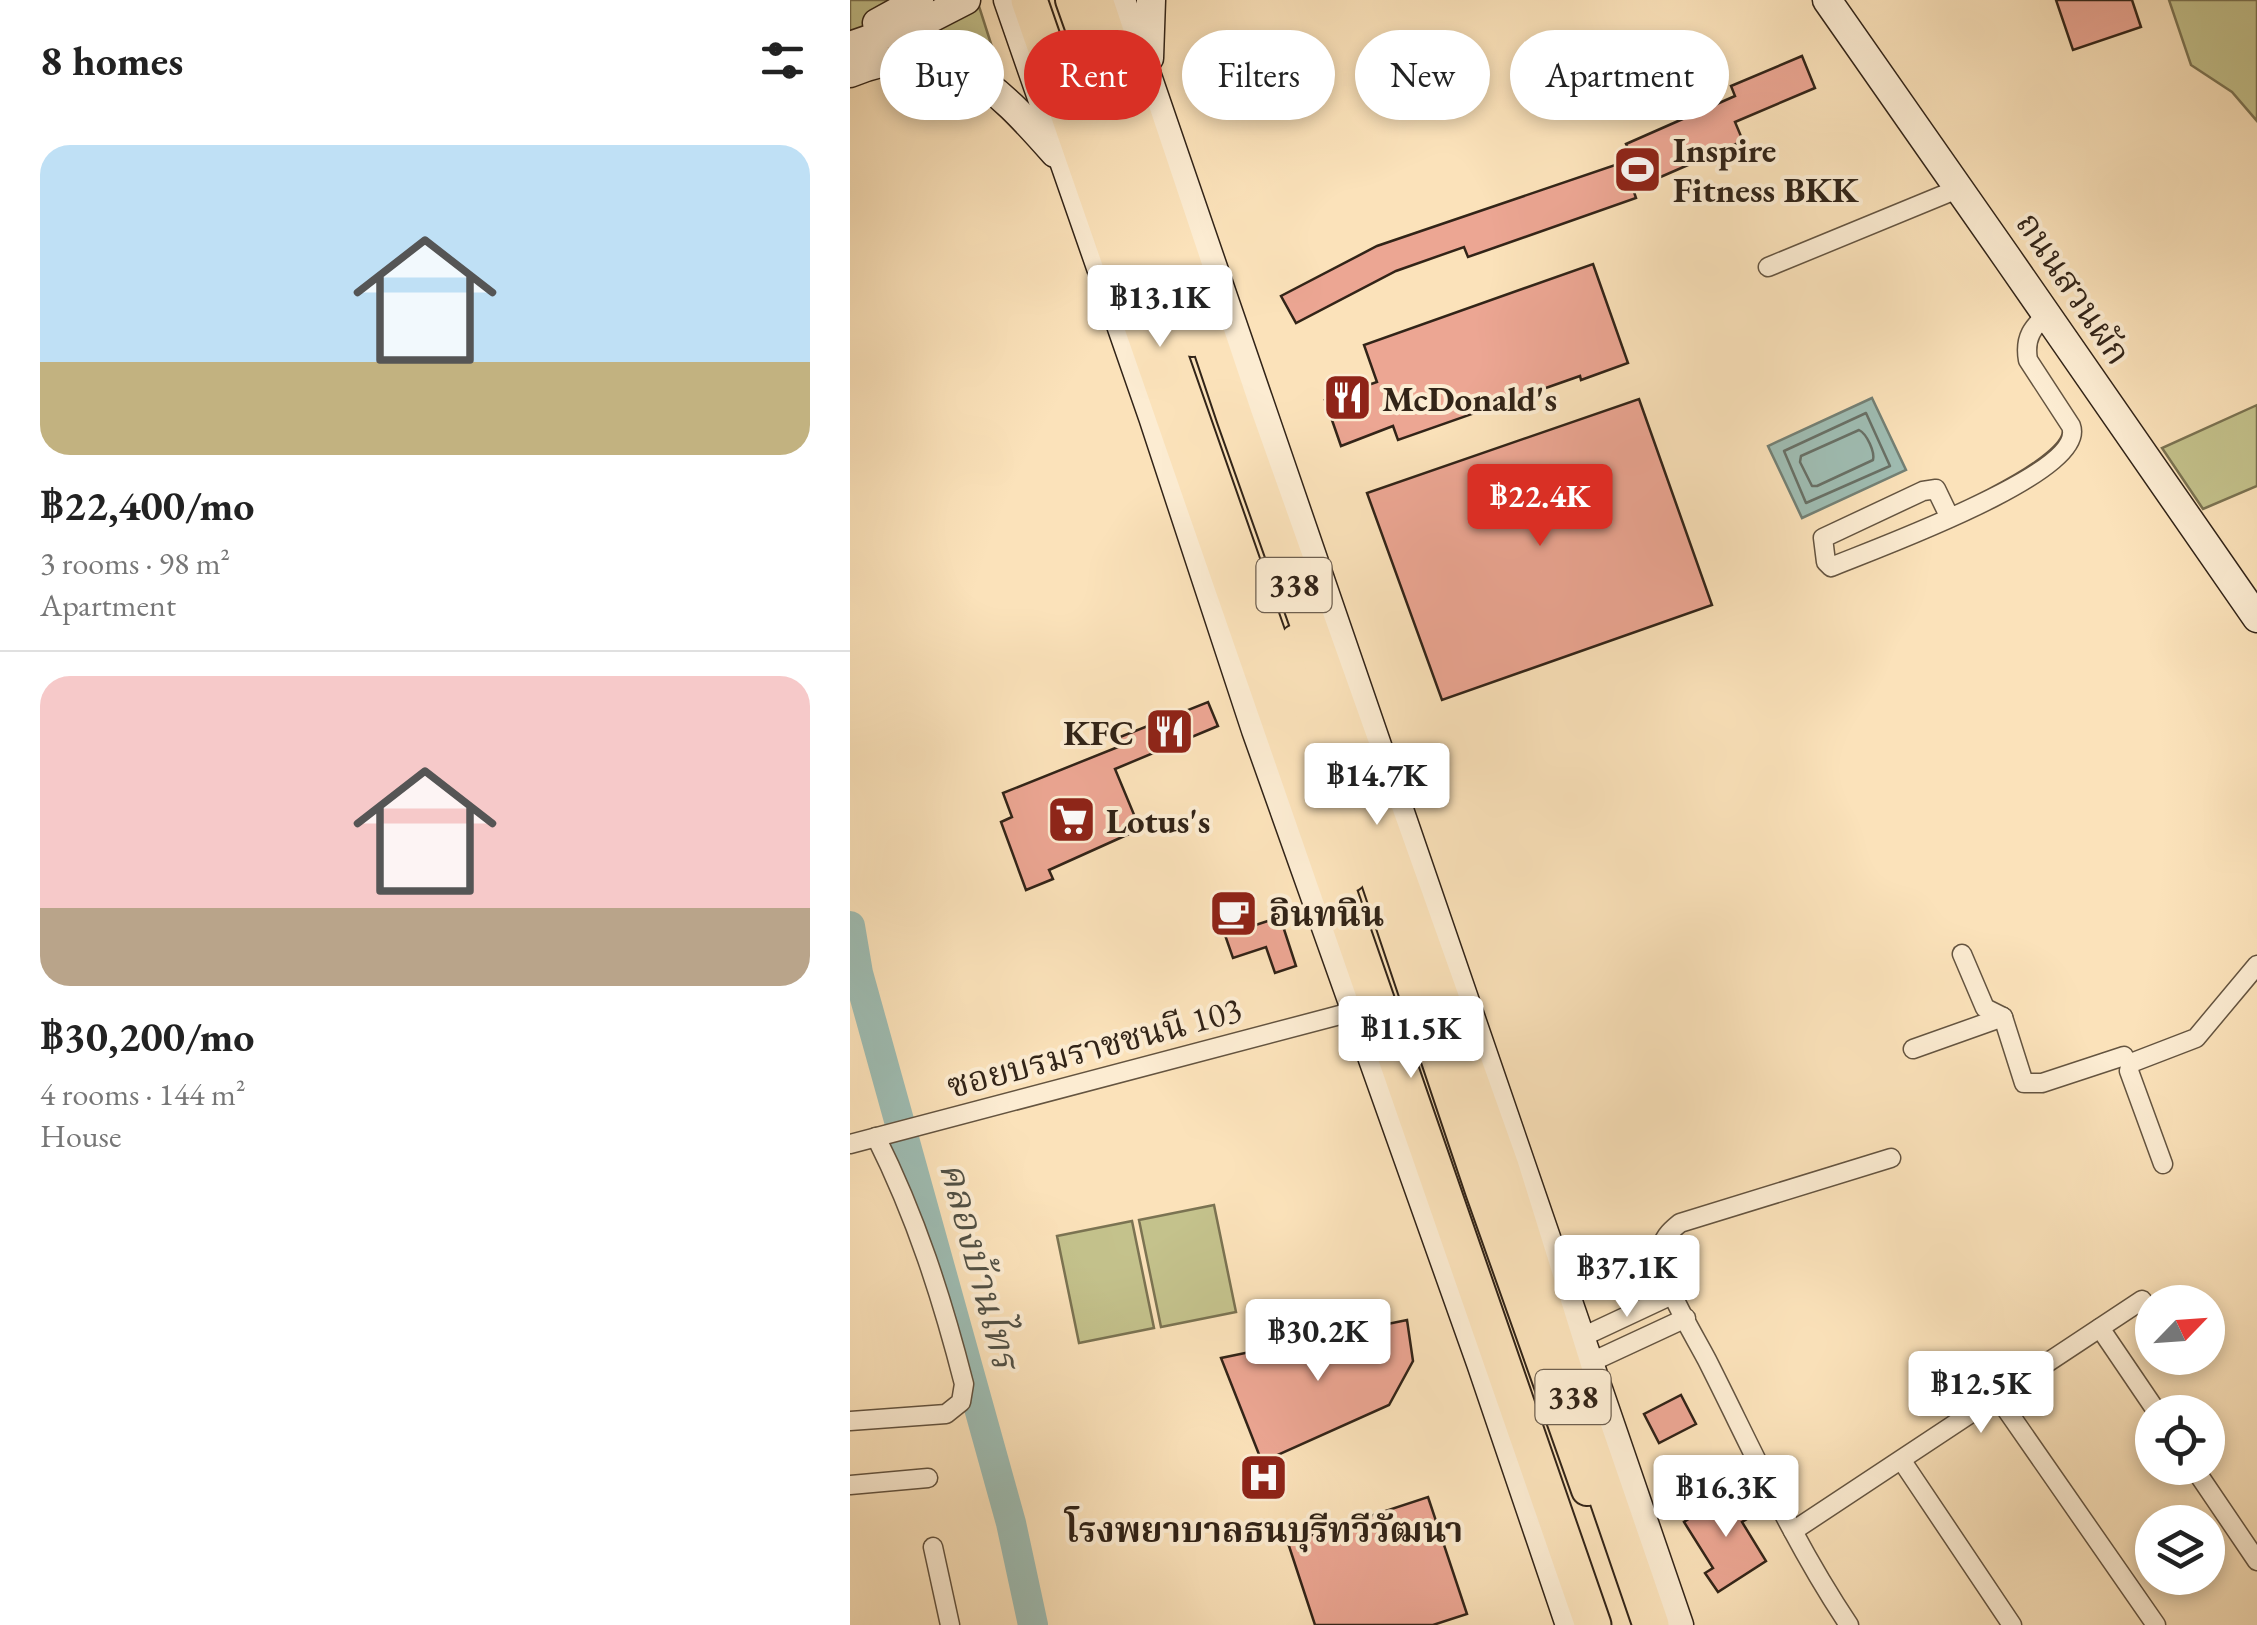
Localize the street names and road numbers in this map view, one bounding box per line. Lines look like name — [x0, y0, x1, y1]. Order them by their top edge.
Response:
street label: ถนนสวนผัก — [2007, 203, 2141, 373]
road number: 338 — [1256, 558, 1332, 612]
street label: ซอยบรมราชชนนี 103 — [942, 986, 1246, 1108]
road number: 338 — [1536, 1370, 1610, 1424]

